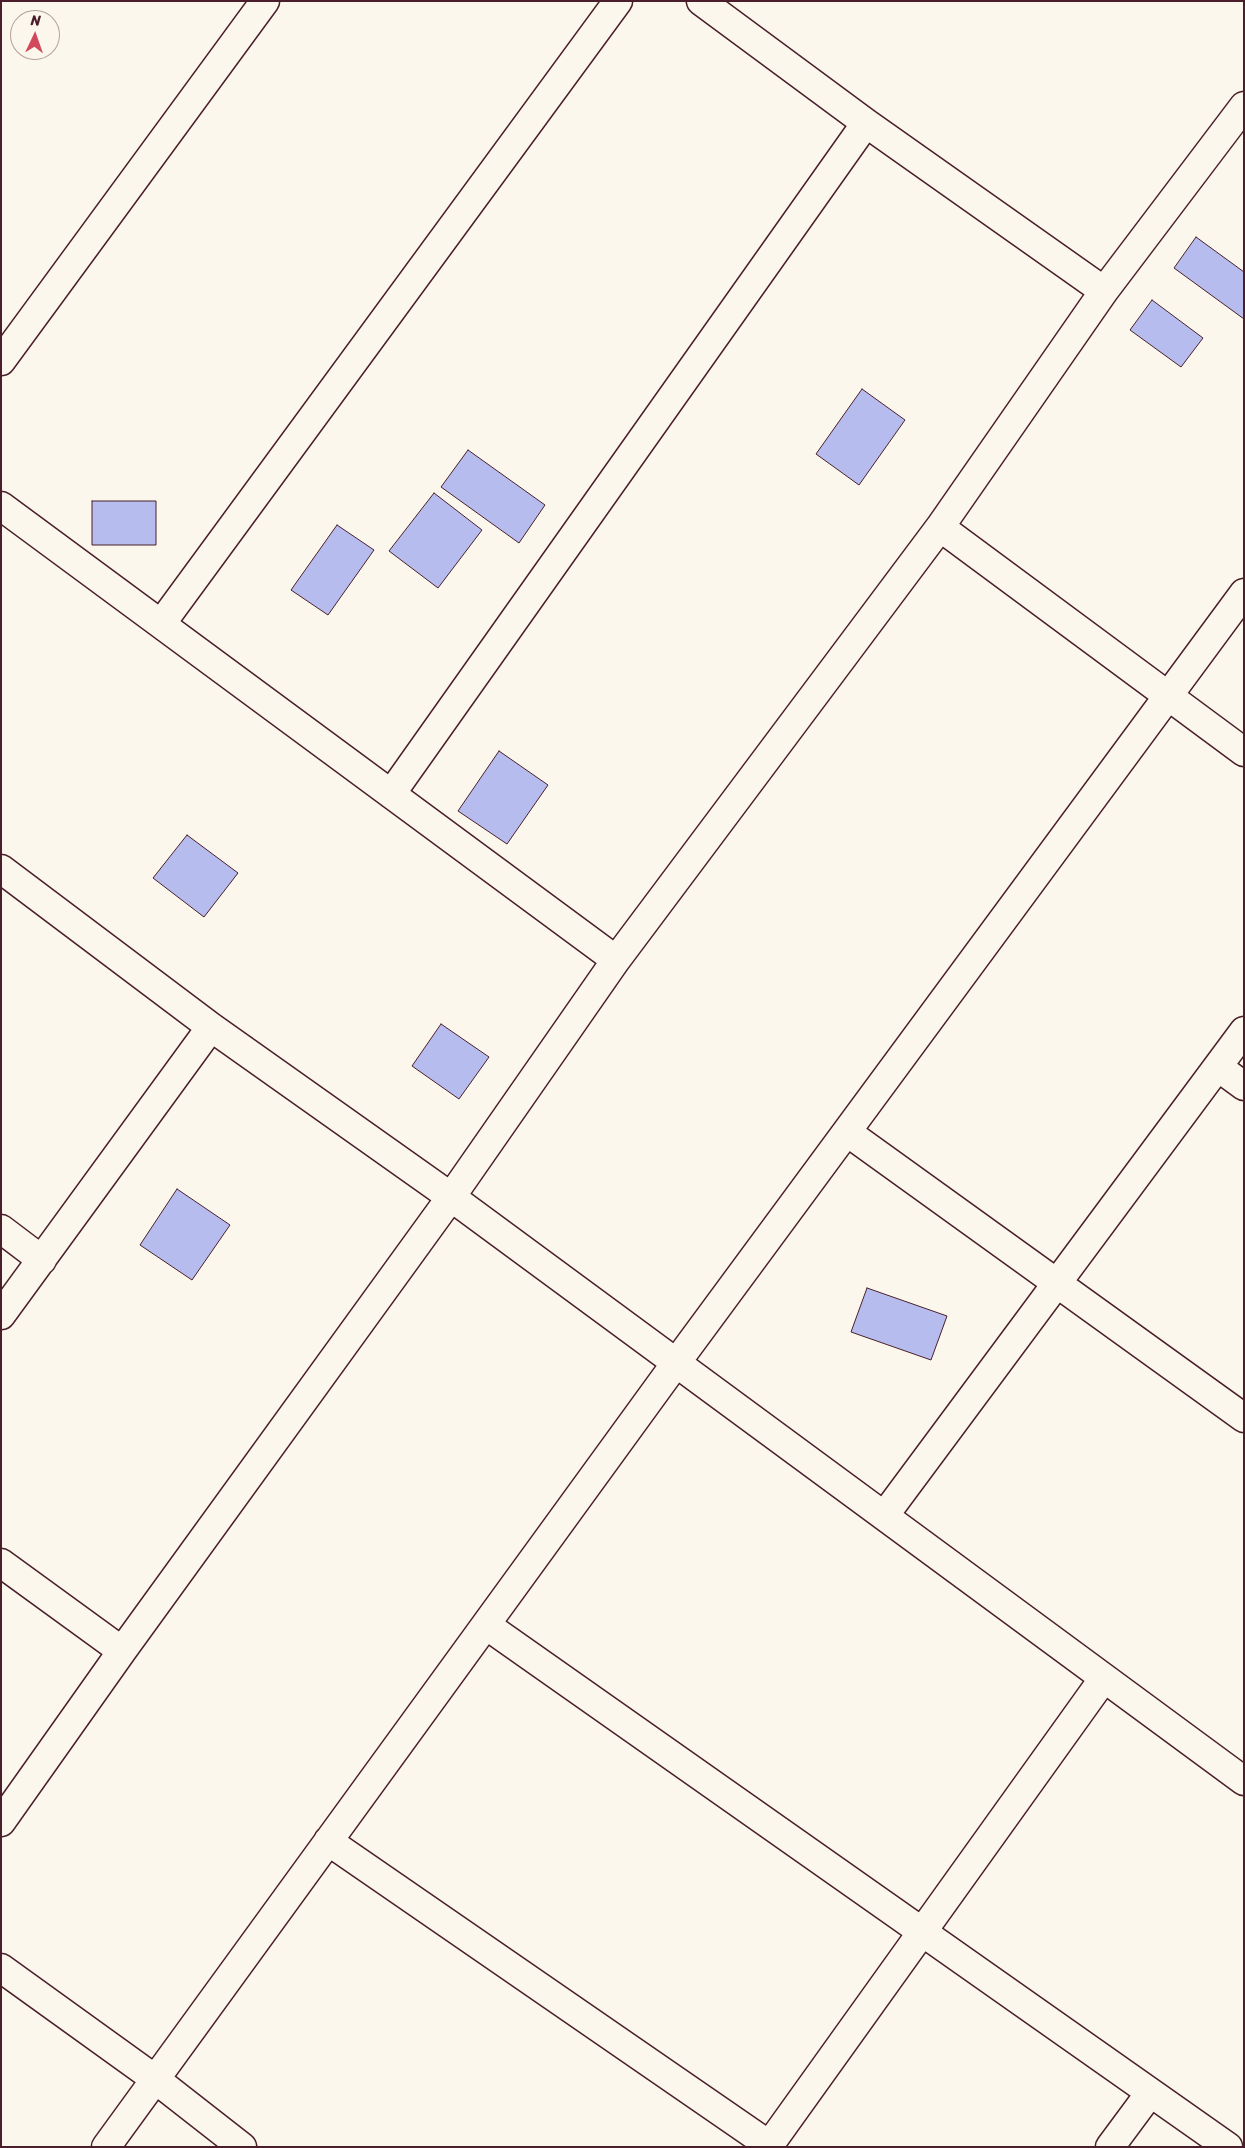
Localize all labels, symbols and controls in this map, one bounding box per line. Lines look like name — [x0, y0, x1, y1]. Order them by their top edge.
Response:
text: N — [30, 8, 41, 33]
north arrow — [10, 10, 60, 60]

